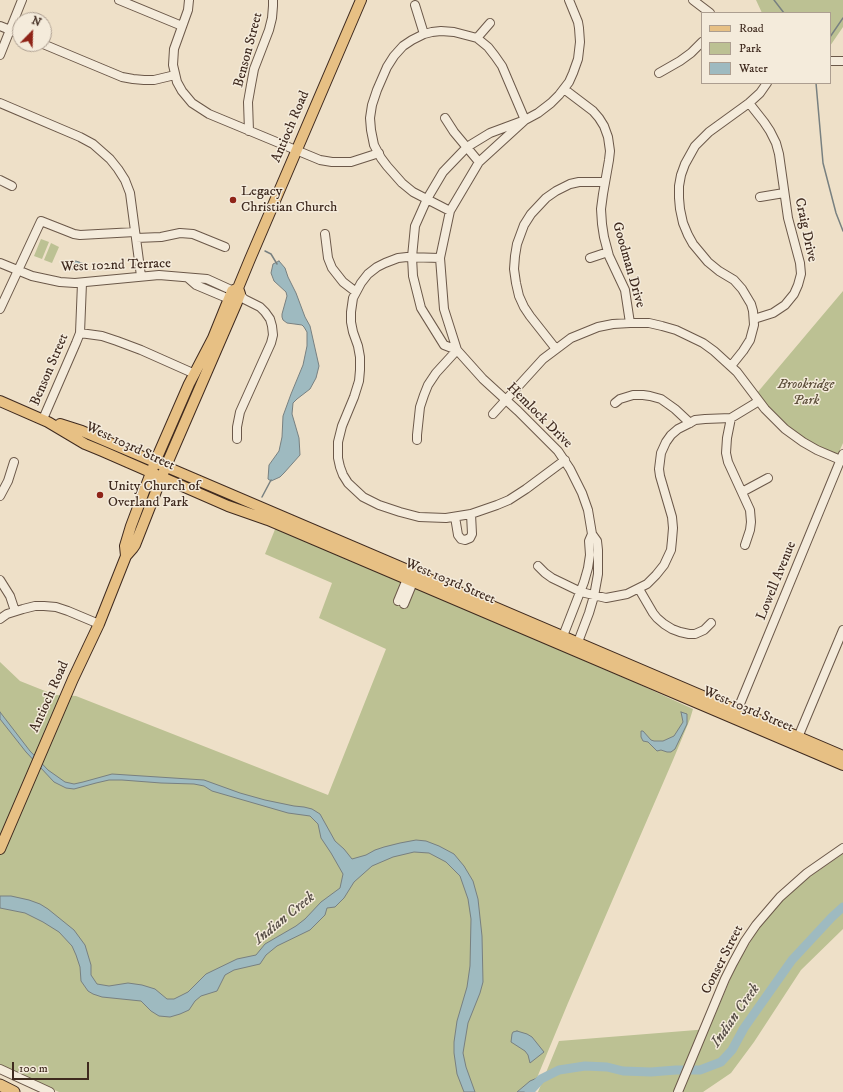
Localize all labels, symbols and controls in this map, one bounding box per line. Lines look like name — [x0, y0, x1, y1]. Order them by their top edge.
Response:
street label: Benson Street — [231, 11, 267, 89]
north arrow — [12, 12, 52, 52]
legend — [701, 12, 831, 84]
text: N — [29, 14, 43, 30]
text: Road — [739, 21, 764, 36]
text: Park — [739, 41, 761, 56]
text: Water — [739, 61, 768, 76]
street label: Antioch Road — [268, 89, 314, 165]
place label: Legacy Christian Church — [241, 184, 337, 216]
marker: Legacy Christian Church — [228, 195, 238, 205]
street label: Craig Drive — [790, 196, 820, 264]
street label: Goodman Drive — [608, 220, 648, 310]
street label: West 102nd Terrace — [61, 256, 171, 276]
street label: Benson Street — [27, 331, 73, 409]
park label: Brookridge Park — [778, 377, 834, 410]
street label: Hemlock Drive — [503, 380, 575, 452]
street label: West 103rd Street — [83, 419, 177, 475]
place label: Unity Church of Overland Park — [108, 479, 200, 512]
marker: Unity Church of Overland Park — [95, 490, 105, 500]
street label: Lowell Avenue — [754, 539, 800, 623]
street label: West 103rd Street — [402, 555, 498, 609]
street label: Antioch Road — [27, 659, 73, 735]
street label: West 103rd Street — [700, 683, 796, 737]
water label: Indian Creek — [251, 889, 319, 949]
street label: Conser Street — [698, 923, 748, 997]
water label: Indian Creek — [708, 981, 764, 1051]
scale bar — [14, 1054, 91, 1080]
text: 100 m — [19, 1061, 48, 1076]

